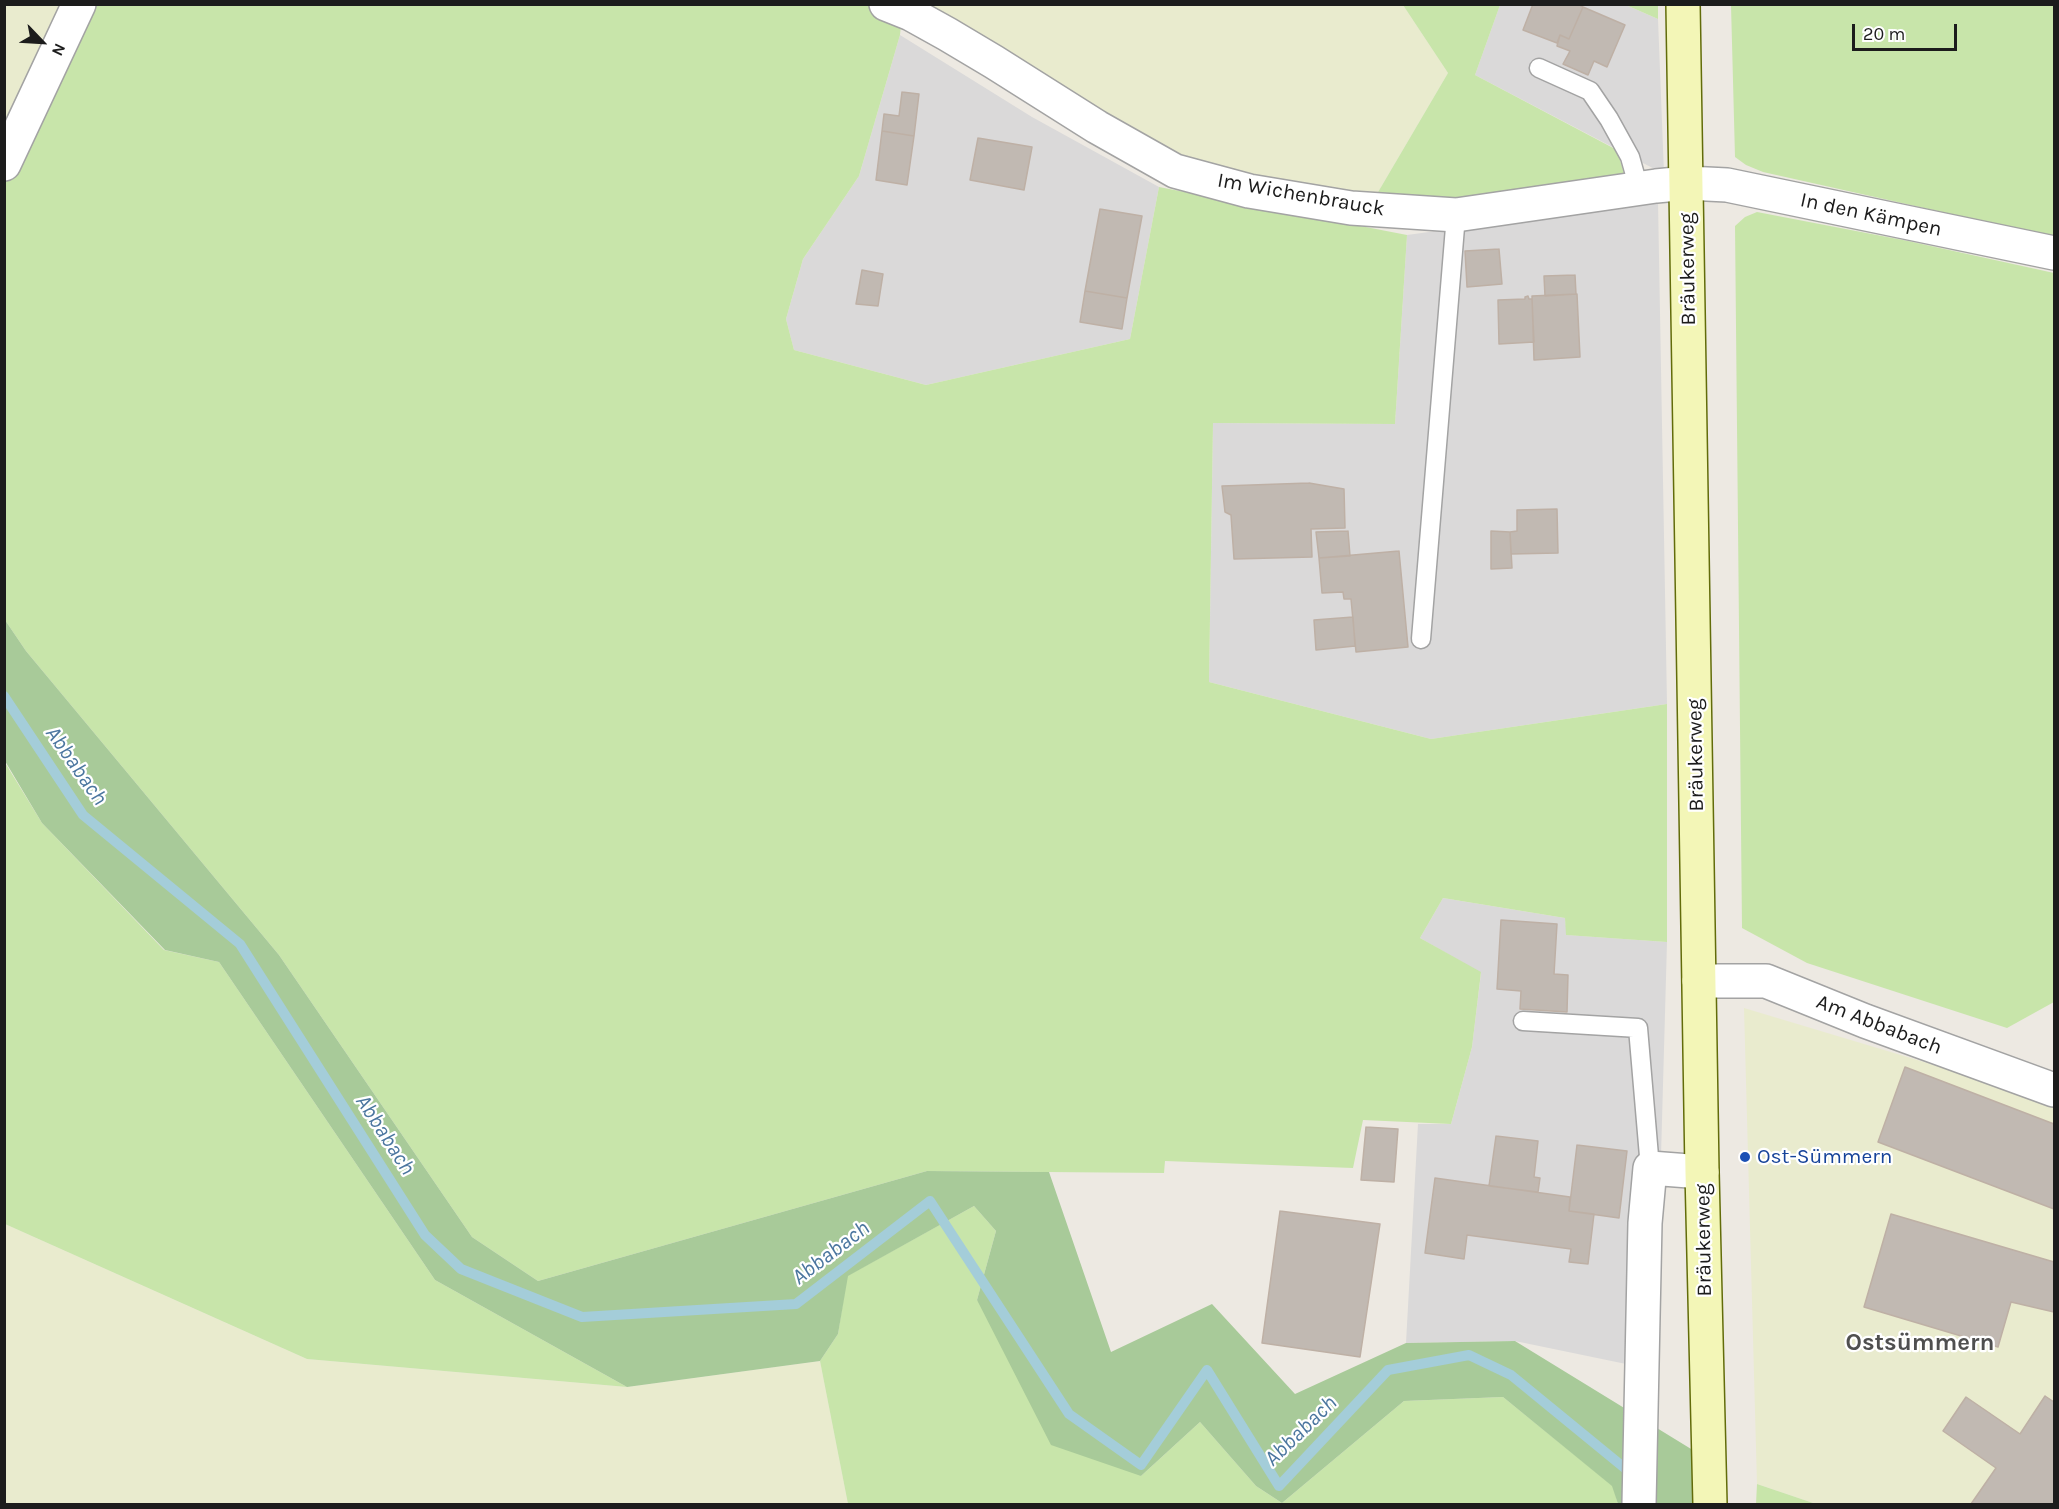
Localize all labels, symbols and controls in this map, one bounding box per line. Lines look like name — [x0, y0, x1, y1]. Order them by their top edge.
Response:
north arrow — [12, 12, 72, 72]
scale bar — [1855, 12, 1960, 50]
text: 20 m — [1863, 23, 1905, 45]
text: N — [48, 41, 70, 59]
street label: Im Wichenbrauck — [1215, 168, 1387, 222]
street label: In den Kämpen — [1798, 188, 1944, 242]
street label: Bräukerweg — [1674, 212, 1702, 326]
street label: Bräukerweg — [1682, 698, 1710, 812]
water label: Abbabach — [39, 721, 113, 811]
street label: Am Abbabach — [1813, 989, 1945, 1061]
water label: Abbabach — [349, 1090, 421, 1180]
place label: Ost-Sümmern — [1757, 1144, 1893, 1170]
marker: Ost-Sümmern — [1738, 1150, 1752, 1164]
street label: Bräukerweg — [1690, 1183, 1718, 1297]
water label: Abbabach — [787, 1215, 875, 1291]
district label: Ostsümmern — [1846, 1329, 1994, 1357]
water label: Abbabach — [1259, 1390, 1343, 1472]

